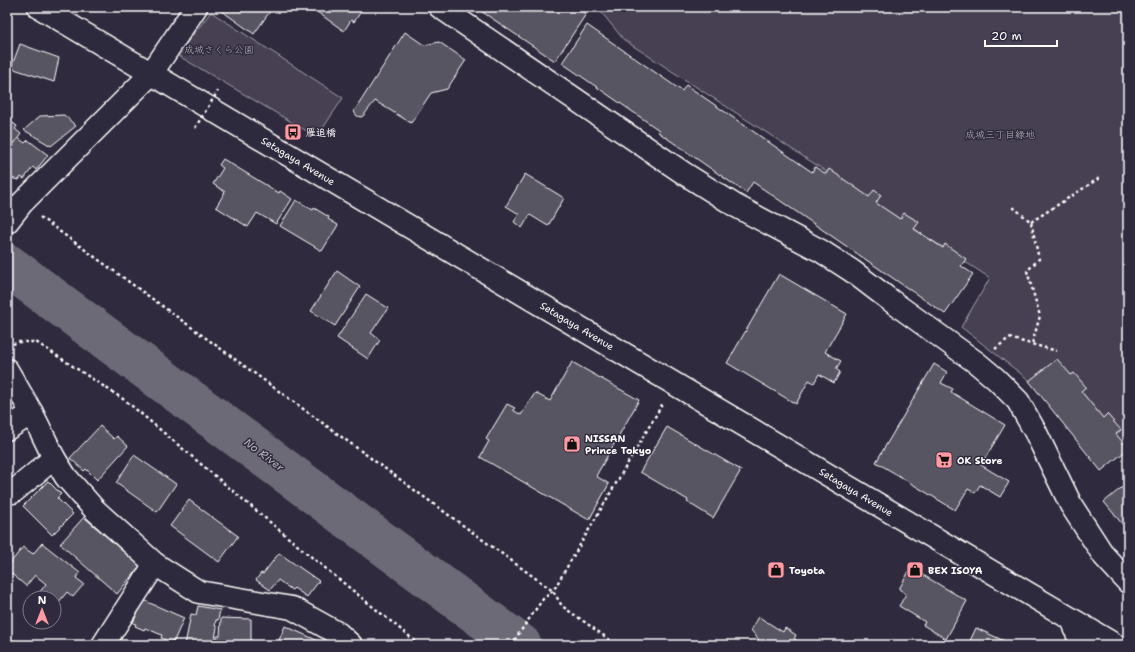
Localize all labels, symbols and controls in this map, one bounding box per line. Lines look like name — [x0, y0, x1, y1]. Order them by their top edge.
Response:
scale bar — [985, 22, 1057, 48]
text: 20 m — [991, 28, 1022, 44]
park label: 成城さくら公園 — [184, 43, 254, 56]
bus stop icon: 雁追橋 — [283, 122, 303, 142]
place label: 雁追橋 — [306, 126, 336, 139]
park label: 成城三丁目緑地 — [965, 128, 1035, 141]
street label: Setagaya Avenue — [259, 134, 338, 188]
street label: Setagaya Avenue — [538, 299, 617, 353]
place label: NISSAN Prince Tokyo — [585, 432, 652, 457]
shop icon: NISSAN Prince Tokyo — [562, 434, 582, 454]
water label: No River — [241, 435, 288, 476]
supermarket icon: OK Store — [934, 450, 954, 470]
place label: OK Store — [957, 454, 1003, 467]
street label: Setagaya Avenue — [817, 465, 896, 519]
shop icon: Toyota — [766, 560, 786, 580]
shop icon: BEX ISOYA — [905, 560, 925, 580]
place label: Toyota — [789, 564, 825, 577]
place label: BEX ISOYA — [928, 564, 983, 577]
north arrow — [22, 590, 62, 630]
text: N — [38, 593, 47, 608]

